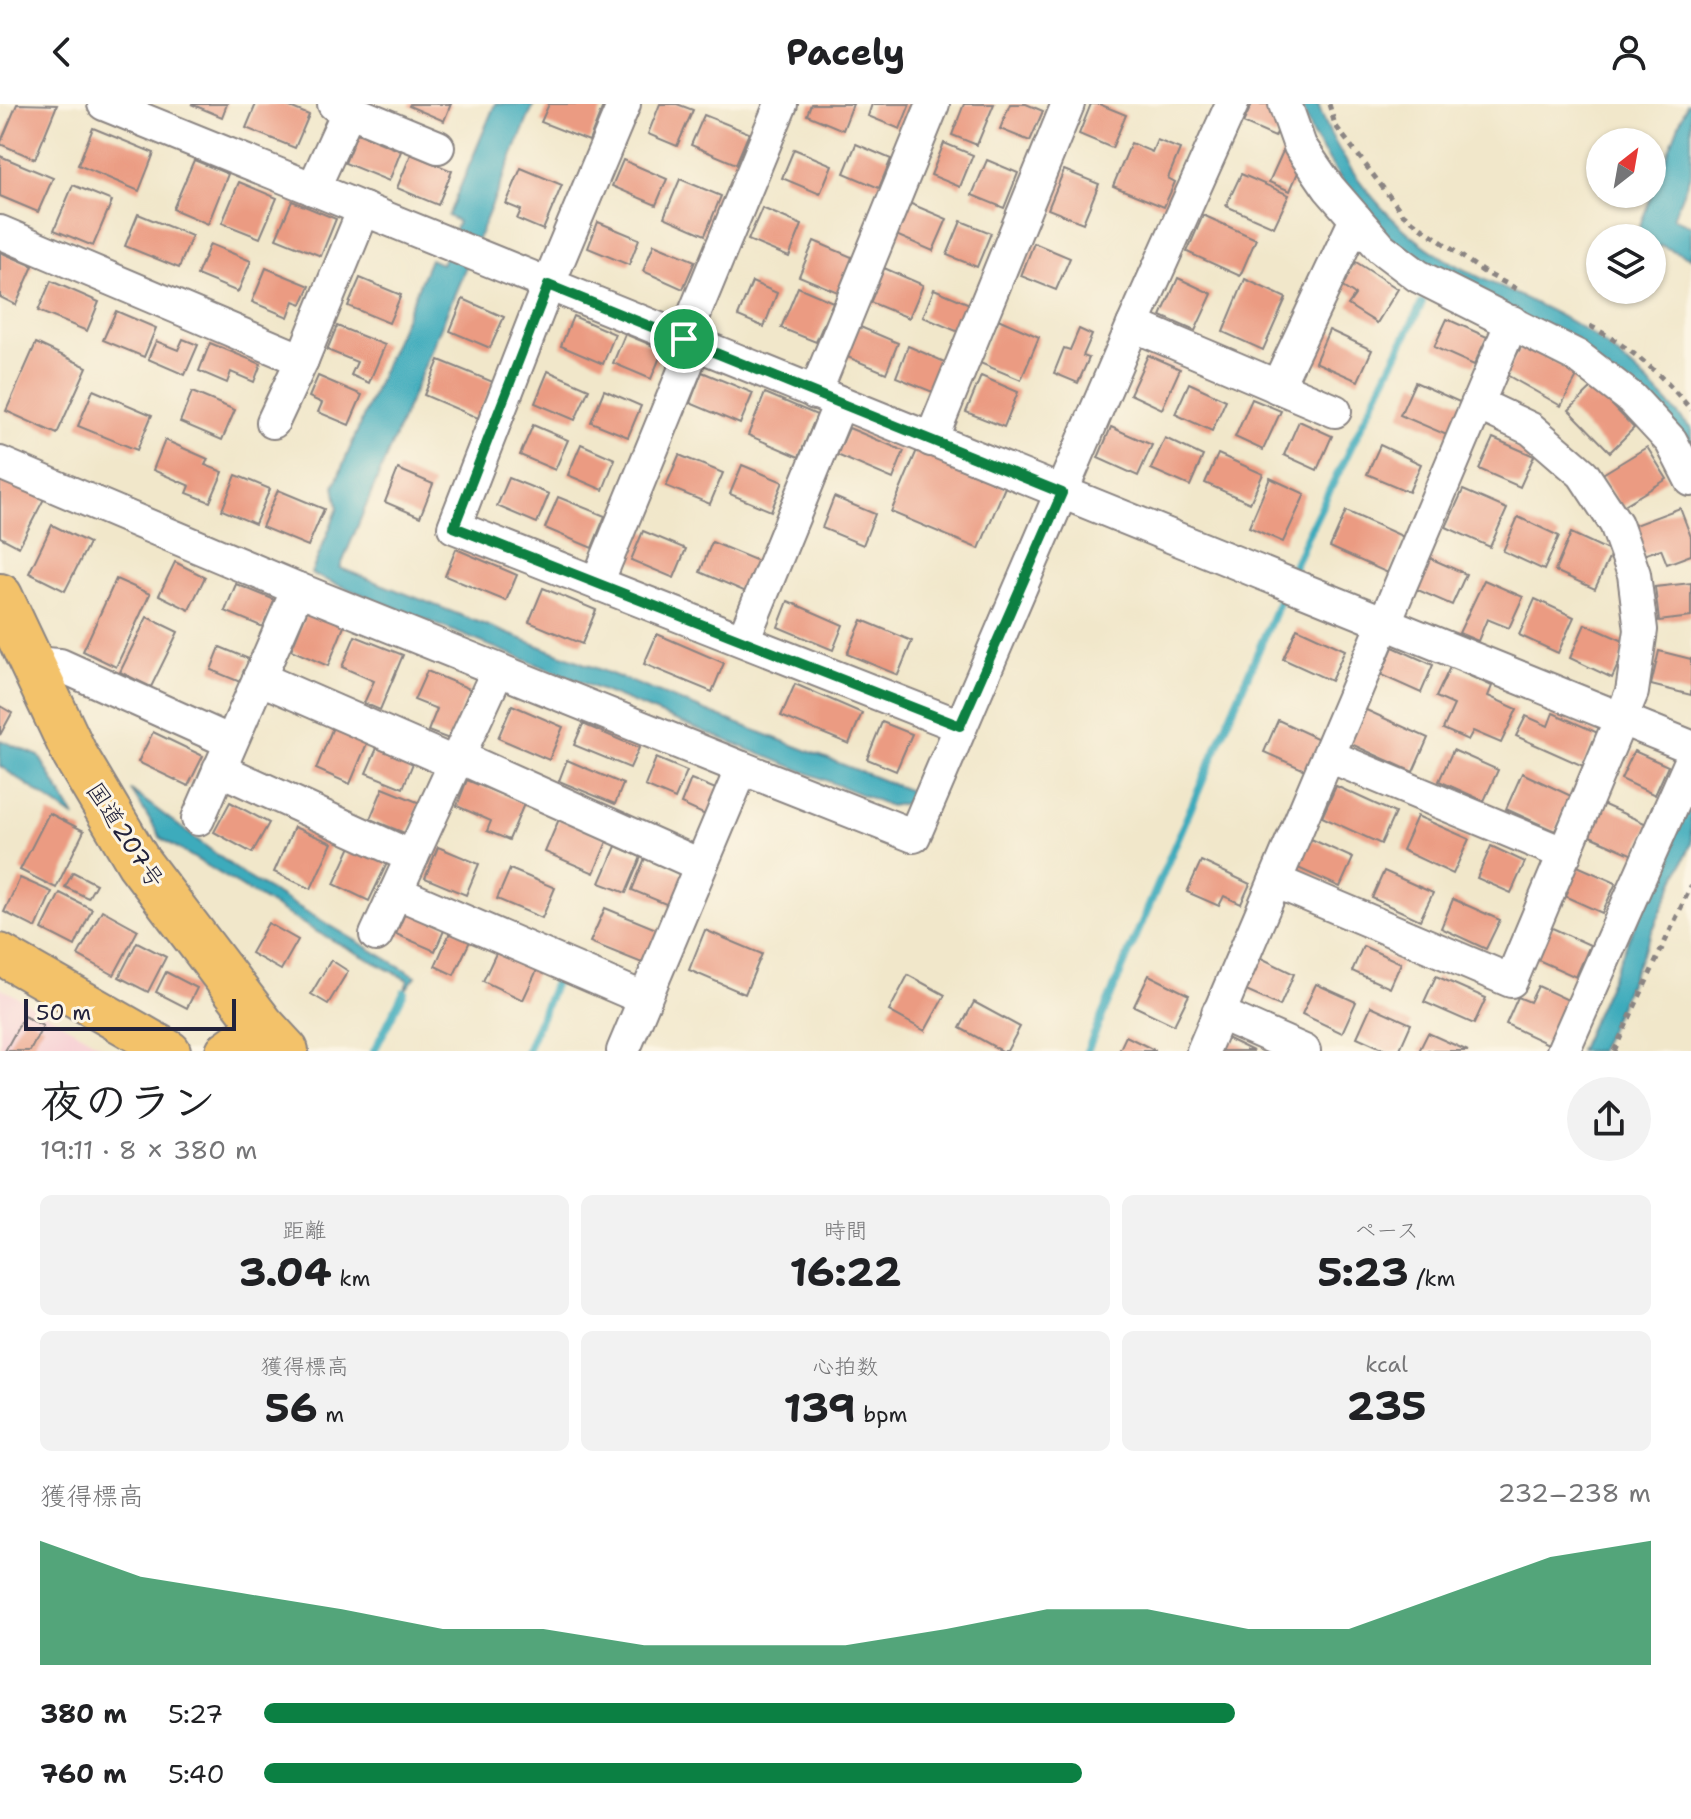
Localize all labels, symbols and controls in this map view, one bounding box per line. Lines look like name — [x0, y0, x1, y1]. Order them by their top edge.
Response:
text: Pacely — [786, 28, 905, 77]
icon: back — [40, 30, 84, 74]
icon: person — [1607, 30, 1651, 74]
north arrow — [1586, 128, 1666, 208]
map controls — [1586, 128, 1666, 304]
button: layers — [1586, 224, 1666, 304]
pin — [650, 305, 718, 373]
icon: arrive — [662, 317, 706, 361]
street label: 国道207号 — [79, 776, 171, 894]
scale bar — [24, 995, 236, 1031]
text: 50 m — [36, 998, 91, 1027]
text: 夜のラン — [40, 1072, 216, 1131]
button: share — [1567, 1077, 1651, 1161]
text: 19:11 · 8 × 380 m — [40, 1132, 257, 1167]
text: 距離 — [282, 1216, 327, 1245]
text: 時間 — [823, 1216, 868, 1245]
text: ペース — [1354, 1216, 1419, 1245]
text: 3.04 — [239, 1245, 332, 1299]
text: 16:22 — [790, 1245, 901, 1299]
text: 5:23 — [1318, 1245, 1409, 1299]
text: km — [332, 1264, 370, 1293]
text: /km — [1409, 1264, 1455, 1293]
text: kcal — [1365, 1350, 1408, 1379]
text: 獲得標高 — [260, 1352, 349, 1381]
text: 心拍数 — [812, 1352, 879, 1381]
text: 235 — [1346, 1379, 1427, 1433]
text: 56 — [265, 1381, 318, 1435]
text: 139 — [783, 1381, 856, 1435]
text: m — [318, 1400, 344, 1429]
text: bpm — [856, 1400, 908, 1429]
text: 232–238 m — [1497, 1475, 1651, 1510]
text: 獲得標高 — [40, 1478, 144, 1513]
text: 380 m — [40, 1696, 127, 1731]
text: 5:27 — [168, 1696, 223, 1731]
text: 760 m — [40, 1756, 127, 1791]
text: 5:40 — [168, 1756, 225, 1791]

